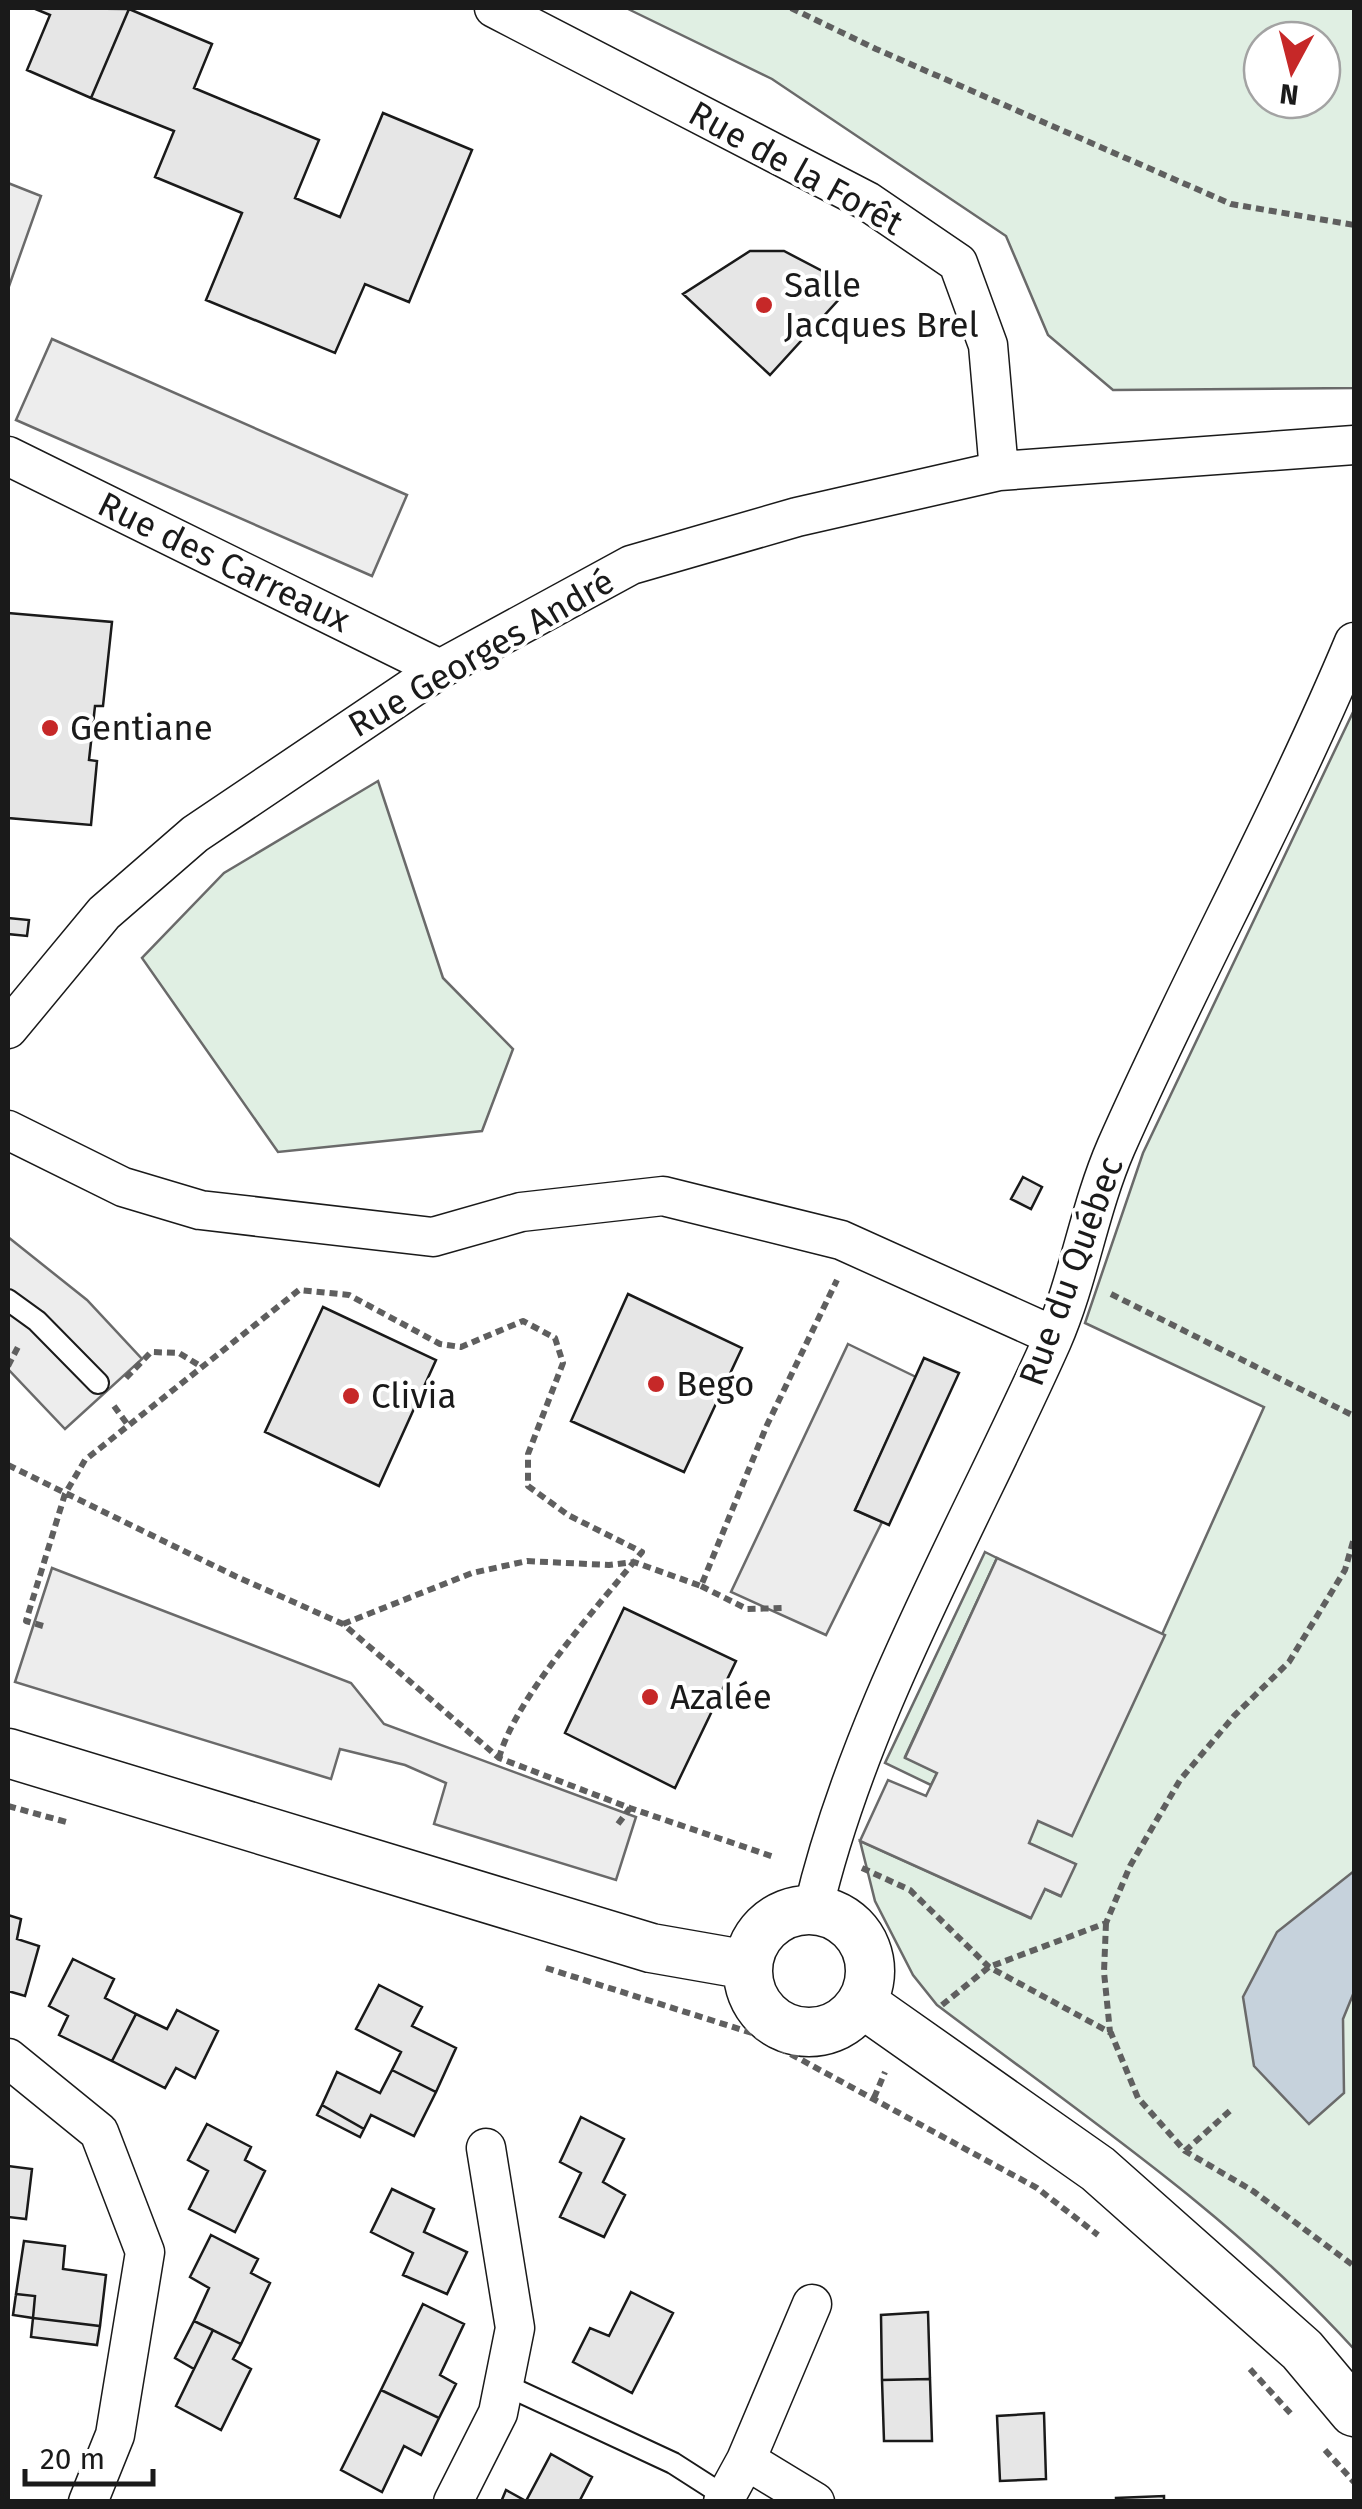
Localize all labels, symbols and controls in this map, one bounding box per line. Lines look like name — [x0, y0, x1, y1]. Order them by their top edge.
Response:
north arrow — [1242, 20, 1342, 120]
text: N — [1278, 77, 1300, 112]
street label: Rue de la Forêt — [682, 92, 911, 244]
place label: Salle Jacques Brel — [784, 264, 979, 346]
marker: Salle Jacques Brel — [753, 294, 775, 316]
street label: Rue des Carreaux — [91, 483, 357, 641]
street label: Rue Georges André — [341, 560, 621, 746]
place label: Gentiane — [70, 707, 213, 749]
marker: Gentiane — [39, 717, 61, 739]
street label: Rue du Québec — [1010, 1151, 1132, 1391]
place label: Bego — [676, 1363, 754, 1405]
marker: Bego — [645, 1373, 667, 1395]
place label: Clivia — [371, 1375, 457, 1417]
marker: Clivia — [340, 1385, 362, 1407]
place label: Azalée — [670, 1676, 772, 1718]
marker: Azalée — [639, 1686, 661, 1708]
scale bar — [25, 2424, 152, 2486]
text: 20 m — [40, 2441, 105, 2477]

